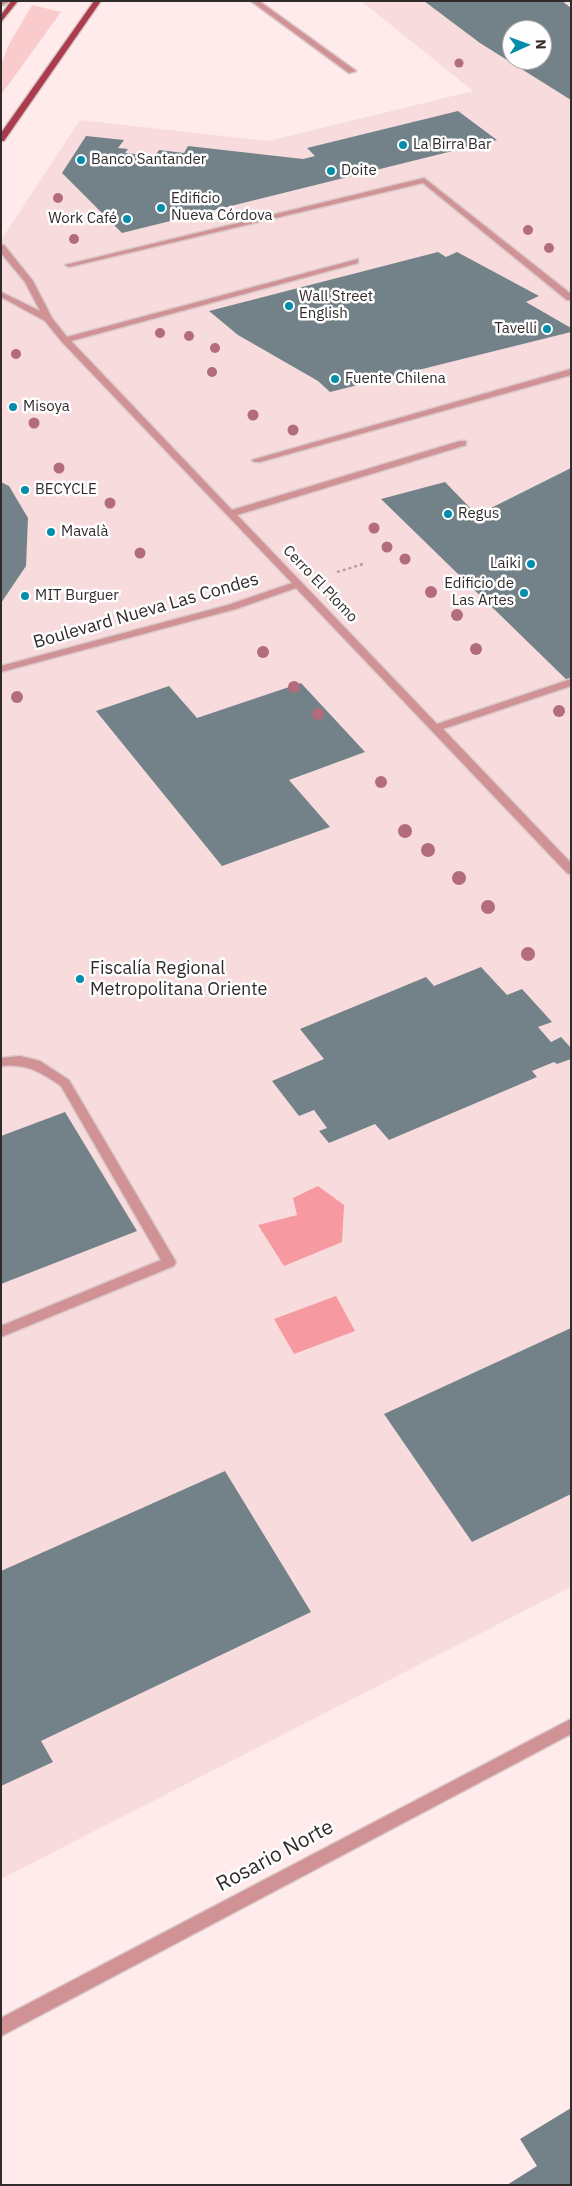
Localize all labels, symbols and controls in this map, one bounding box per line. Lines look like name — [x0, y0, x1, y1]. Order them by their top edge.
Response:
north arrow — [502, 20, 552, 70]
text: N — [532, 39, 550, 50]
place label: La Birra Bar — [413, 136, 491, 154]
marker: La Birra Bar — [397, 139, 409, 151]
place label: Banco Santander — [91, 151, 206, 169]
marker: Banco Santander — [75, 154, 87, 166]
place label: Doite — [341, 162, 377, 180]
marker: Doite — [325, 165, 337, 177]
place label: Edificio Nueva Córdova — [171, 190, 272, 225]
marker: Edificio Nueva Córdova — [155, 202, 167, 214]
place label: Work Café — [48, 210, 117, 228]
marker: Work Café — [121, 213, 133, 225]
place label: Wall Street English — [299, 288, 373, 323]
marker: Wall Street English — [283, 300, 295, 312]
place label: Tavelli — [494, 320, 537, 338]
marker: Tavelli — [541, 323, 553, 335]
place label: Fuente Chilena — [345, 370, 446, 388]
marker: Fuente Chilena — [329, 373, 341, 385]
place label: Misoya — [23, 398, 70, 416]
marker: Misoya — [7, 401, 19, 413]
place label: BECYCLE — [35, 481, 97, 499]
marker: BECYCLE — [19, 484, 31, 496]
place label: Regus — [458, 505, 499, 523]
marker: Regus — [442, 508, 454, 520]
place label: Mavalà — [61, 523, 108, 541]
marker: Mavalà — [45, 526, 57, 538]
street label: Cerro El Plomo — [279, 542, 361, 626]
place label: Laiki — [490, 555, 521, 573]
marker: Laiki — [525, 558, 537, 570]
street label: Boulevard Nueva Las Condes — [31, 568, 261, 654]
place label: Edificio de Las Artes — [444, 575, 514, 610]
place label: MIT Burguer — [35, 587, 119, 605]
marker: Edificio de Las Artes — [518, 587, 530, 599]
marker: MIT Burguer — [19, 590, 31, 602]
place label: Fiscalía Regional Metropolitana Oriente — [90, 958, 267, 1001]
marker: Fiscalía Regional Metropolitana Oriente — [74, 973, 86, 985]
street label: Rosario Norte — [212, 1815, 338, 1897]

